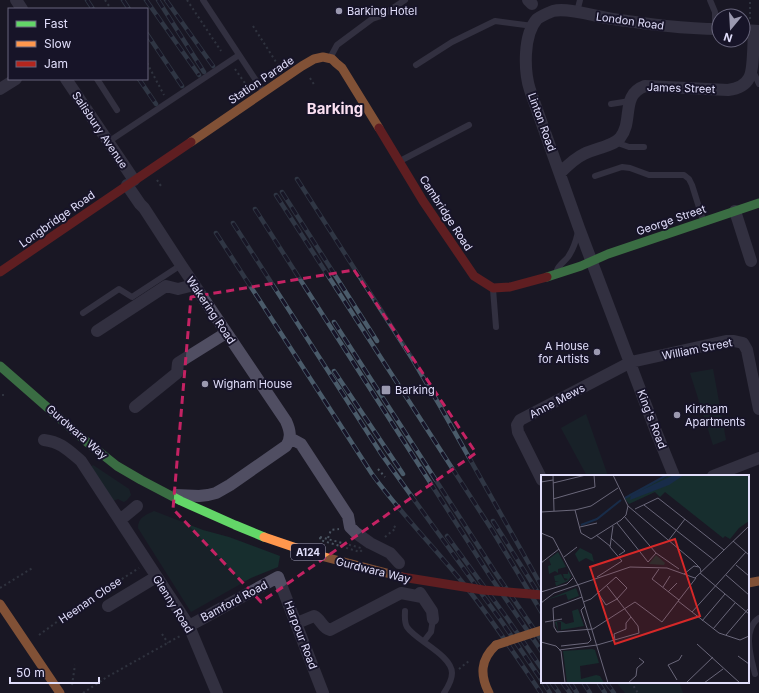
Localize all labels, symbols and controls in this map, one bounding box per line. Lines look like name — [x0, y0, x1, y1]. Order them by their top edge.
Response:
place label: Barking Hotel — [347, 4, 417, 18]
marker: Barking Hotel — [334, 6, 344, 16]
legend — [8, 8, 148, 80]
north arrow — [711, 8, 751, 48]
street label: London Road — [595, 9, 665, 33]
text: Fast — [44, 16, 68, 31]
text: N — [722, 30, 734, 45]
text: Slow — [44, 36, 72, 51]
street label: Station Parade — [226, 53, 296, 107]
text: Jam — [44, 56, 68, 71]
street label: James Street — [647, 80, 716, 96]
street label: Salisbury Avenue — [69, 89, 131, 171]
street label: Linton Road — [525, 91, 559, 153]
district label: Barking — [307, 99, 363, 118]
street label: Cambridge Road — [416, 173, 476, 253]
street label: Longbridge Road — [16, 188, 98, 250]
street label: George Street — [634, 201, 708, 238]
street label: Wakering Road — [183, 274, 239, 346]
street label: William Street — [661, 335, 734, 363]
place label: A House for Artists — [538, 339, 589, 366]
marker: A House for Artists — [592, 347, 602, 357]
place label: Wigham House — [213, 377, 292, 391]
marker: Wigham House — [200, 379, 210, 389]
street label: Anne Mews — [527, 380, 587, 422]
place label: Barking — [395, 383, 435, 397]
marker: Barking — [380, 384, 392, 396]
street label: King's Road — [634, 387, 670, 451]
street label: Gurdwara Way — [44, 402, 110, 462]
place label: Kirkham Apartments — [685, 402, 746, 429]
marker: Kirkham Apartments — [672, 410, 682, 420]
inset map — [541, 475, 749, 683]
road number: A124 — [291, 544, 325, 560]
street label: Gurdwara Way — [334, 554, 412, 586]
street label: Glenny Road — [150, 572, 196, 636]
street label: Heenan Close — [56, 574, 124, 626]
street label: Bamford Road — [198, 578, 270, 624]
street label: Harpour Road — [282, 599, 320, 671]
scale bar — [10, 659, 99, 685]
text: 50 m — [16, 665, 45, 680]

